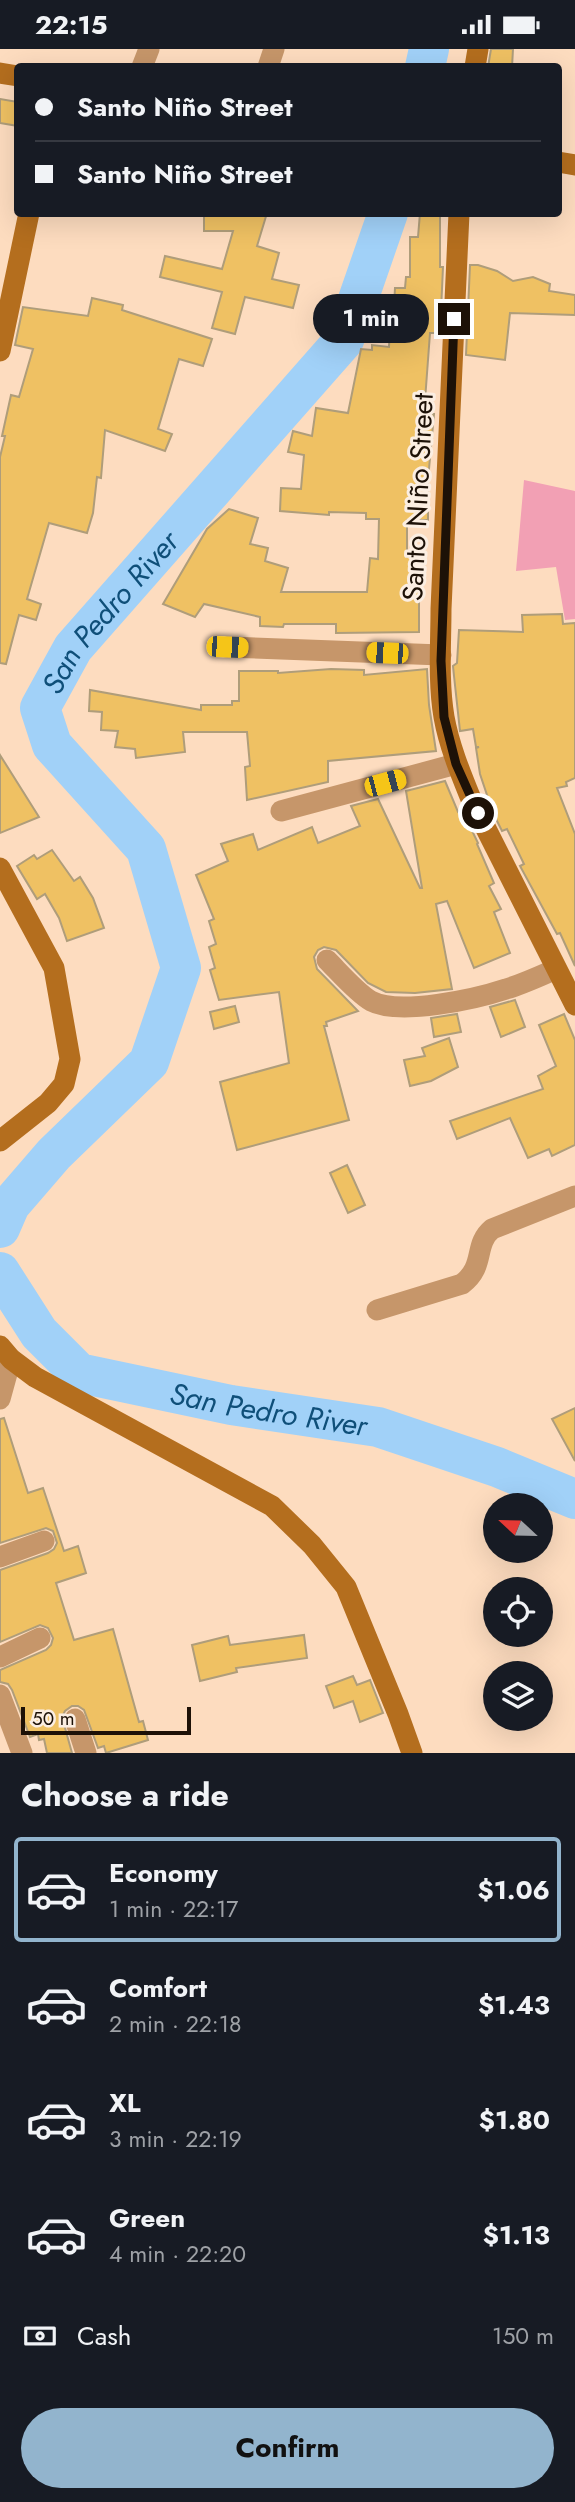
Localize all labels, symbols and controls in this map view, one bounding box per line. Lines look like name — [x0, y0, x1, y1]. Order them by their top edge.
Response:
text: 22:15 — [35, 6, 108, 44]
text: Santo Niño Street — [77, 88, 292, 126]
text: Santo Niño Street — [77, 155, 292, 193]
callout: 1 min — [314, 295, 430, 343]
text: 1 min — [342, 301, 400, 335]
route end — [438, 303, 470, 335]
street label: Santo Niño Street — [392, 392, 444, 602]
water label: San Pedro River — [30, 520, 190, 701]
car — [206, 636, 249, 658]
car — [366, 642, 409, 664]
car — [362, 767, 409, 799]
route start — [462, 797, 494, 829]
water label: San Pedro River — [166, 1371, 372, 1447]
north arrow — [483, 1493, 553, 1563]
map controls — [483, 1493, 553, 1731]
button: locate — [483, 1577, 553, 1647]
button: layers — [483, 1661, 553, 1731]
scale bar — [21, 1704, 191, 1736]
text: 50 m — [32, 1705, 75, 1732]
text: Choose a ride — [21, 1772, 229, 1818]
text: Economy — [109, 1854, 218, 1892]
icon: car — [25, 1858, 88, 1921]
text: $1.06 — [478, 1871, 550, 1909]
text: 1 min · 22:17 — [109, 1892, 238, 1926]
text: Comfort — [109, 1969, 207, 2007]
icon: car — [25, 1973, 88, 2036]
text: $1.43 — [478, 1986, 550, 2024]
text: 2 min · 22:18 — [109, 2007, 242, 2041]
text: XL — [109, 2084, 141, 2122]
icon: car — [25, 2088, 88, 2151]
text: $1.80 — [479, 2101, 550, 2139]
text: 3 min · 22:19 — [109, 2122, 242, 2156]
text: Green — [109, 2199, 185, 2237]
icon: car — [25, 2203, 88, 2266]
text: $1.13 — [483, 2216, 550, 2254]
text: 4 min · 22:20 — [109, 2237, 246, 2271]
icon: cash — [21, 2317, 59, 2355]
text: Cash — [77, 2317, 131, 2355]
text: 150 m — [492, 2319, 554, 2353]
button: Confirm — [21, 2408, 554, 2488]

